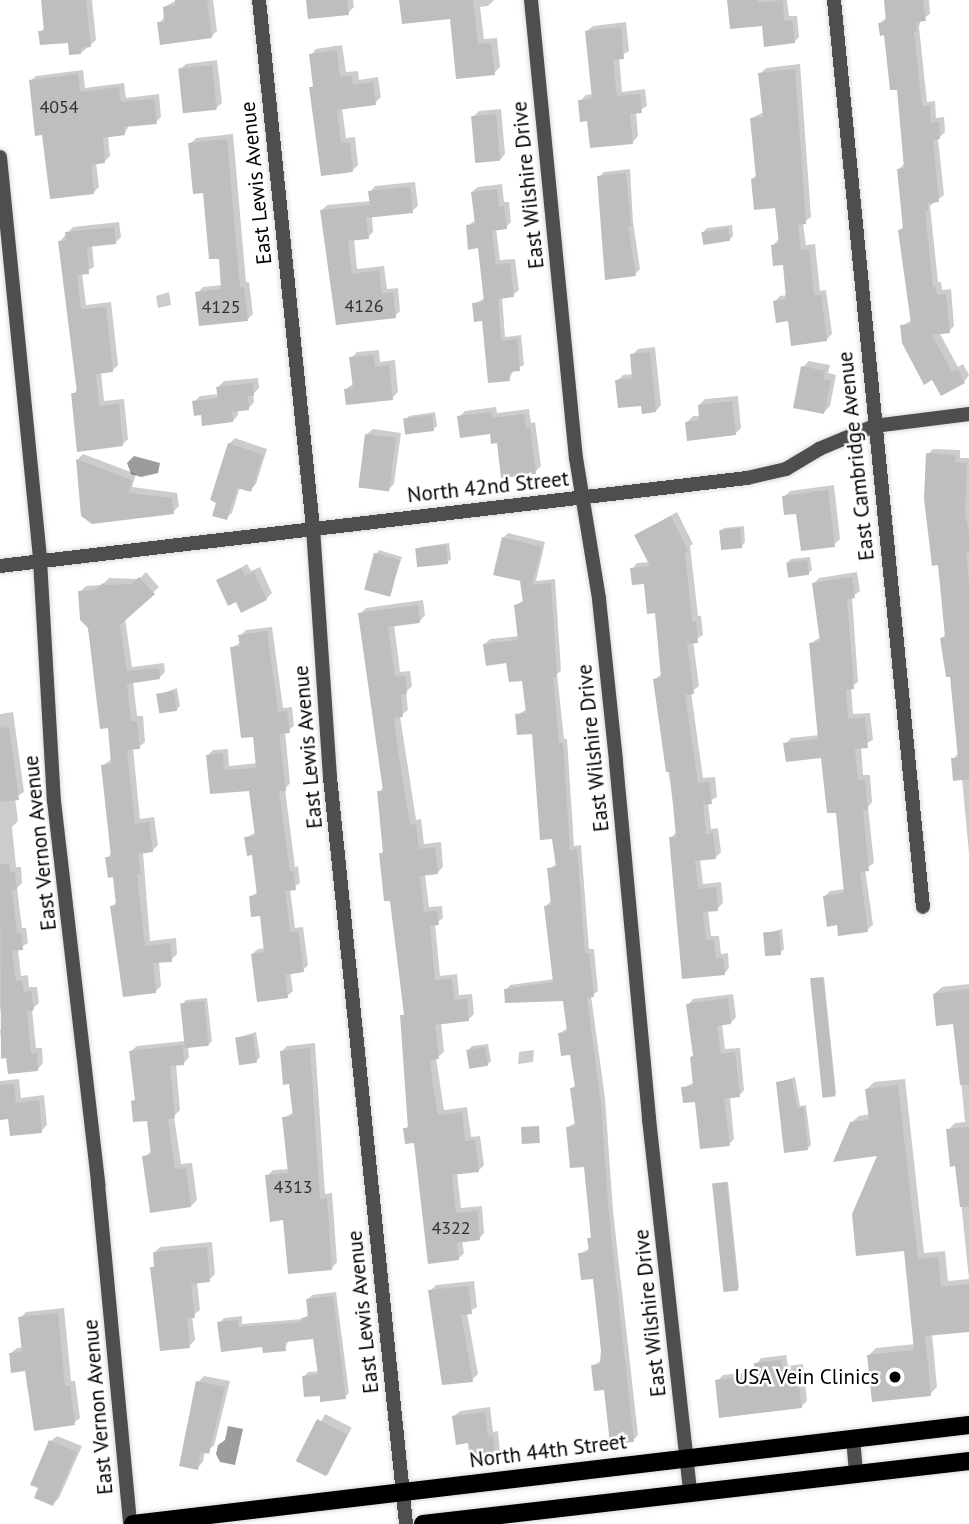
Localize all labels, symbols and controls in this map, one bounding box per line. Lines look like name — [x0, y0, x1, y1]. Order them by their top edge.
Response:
house number: 4054 — [39, 96, 79, 118]
street label: East Lewis Avenue — [235, 100, 277, 266]
street label: East Wilshire Drive — [507, 100, 549, 270]
house number: 4126 — [344, 295, 384, 317]
house number: 4125 — [201, 296, 241, 318]
street label: East Cambridge Avenue — [832, 350, 880, 562]
street label: North 42nd Street — [406, 466, 570, 508]
street label: East Wilshire Drive — [572, 663, 614, 833]
street label: East Lewis Avenue — [288, 664, 328, 830]
street label: East Vernon Avenue — [18, 754, 62, 932]
house number: 4313 — [273, 1176, 313, 1198]
house number: 4322 — [431, 1217, 471, 1239]
street label: East Wilshire Drive — [629, 1228, 671, 1398]
street label: East Lewis Avenue — [342, 1229, 384, 1395]
street label: East Vernon Avenue — [78, 1318, 118, 1496]
place label: USA Vein Clinics — [733, 1364, 879, 1390]
marker: USA Vein Clinics — [885, 1367, 905, 1387]
street label: North 44th Street — [468, 1429, 628, 1473]

